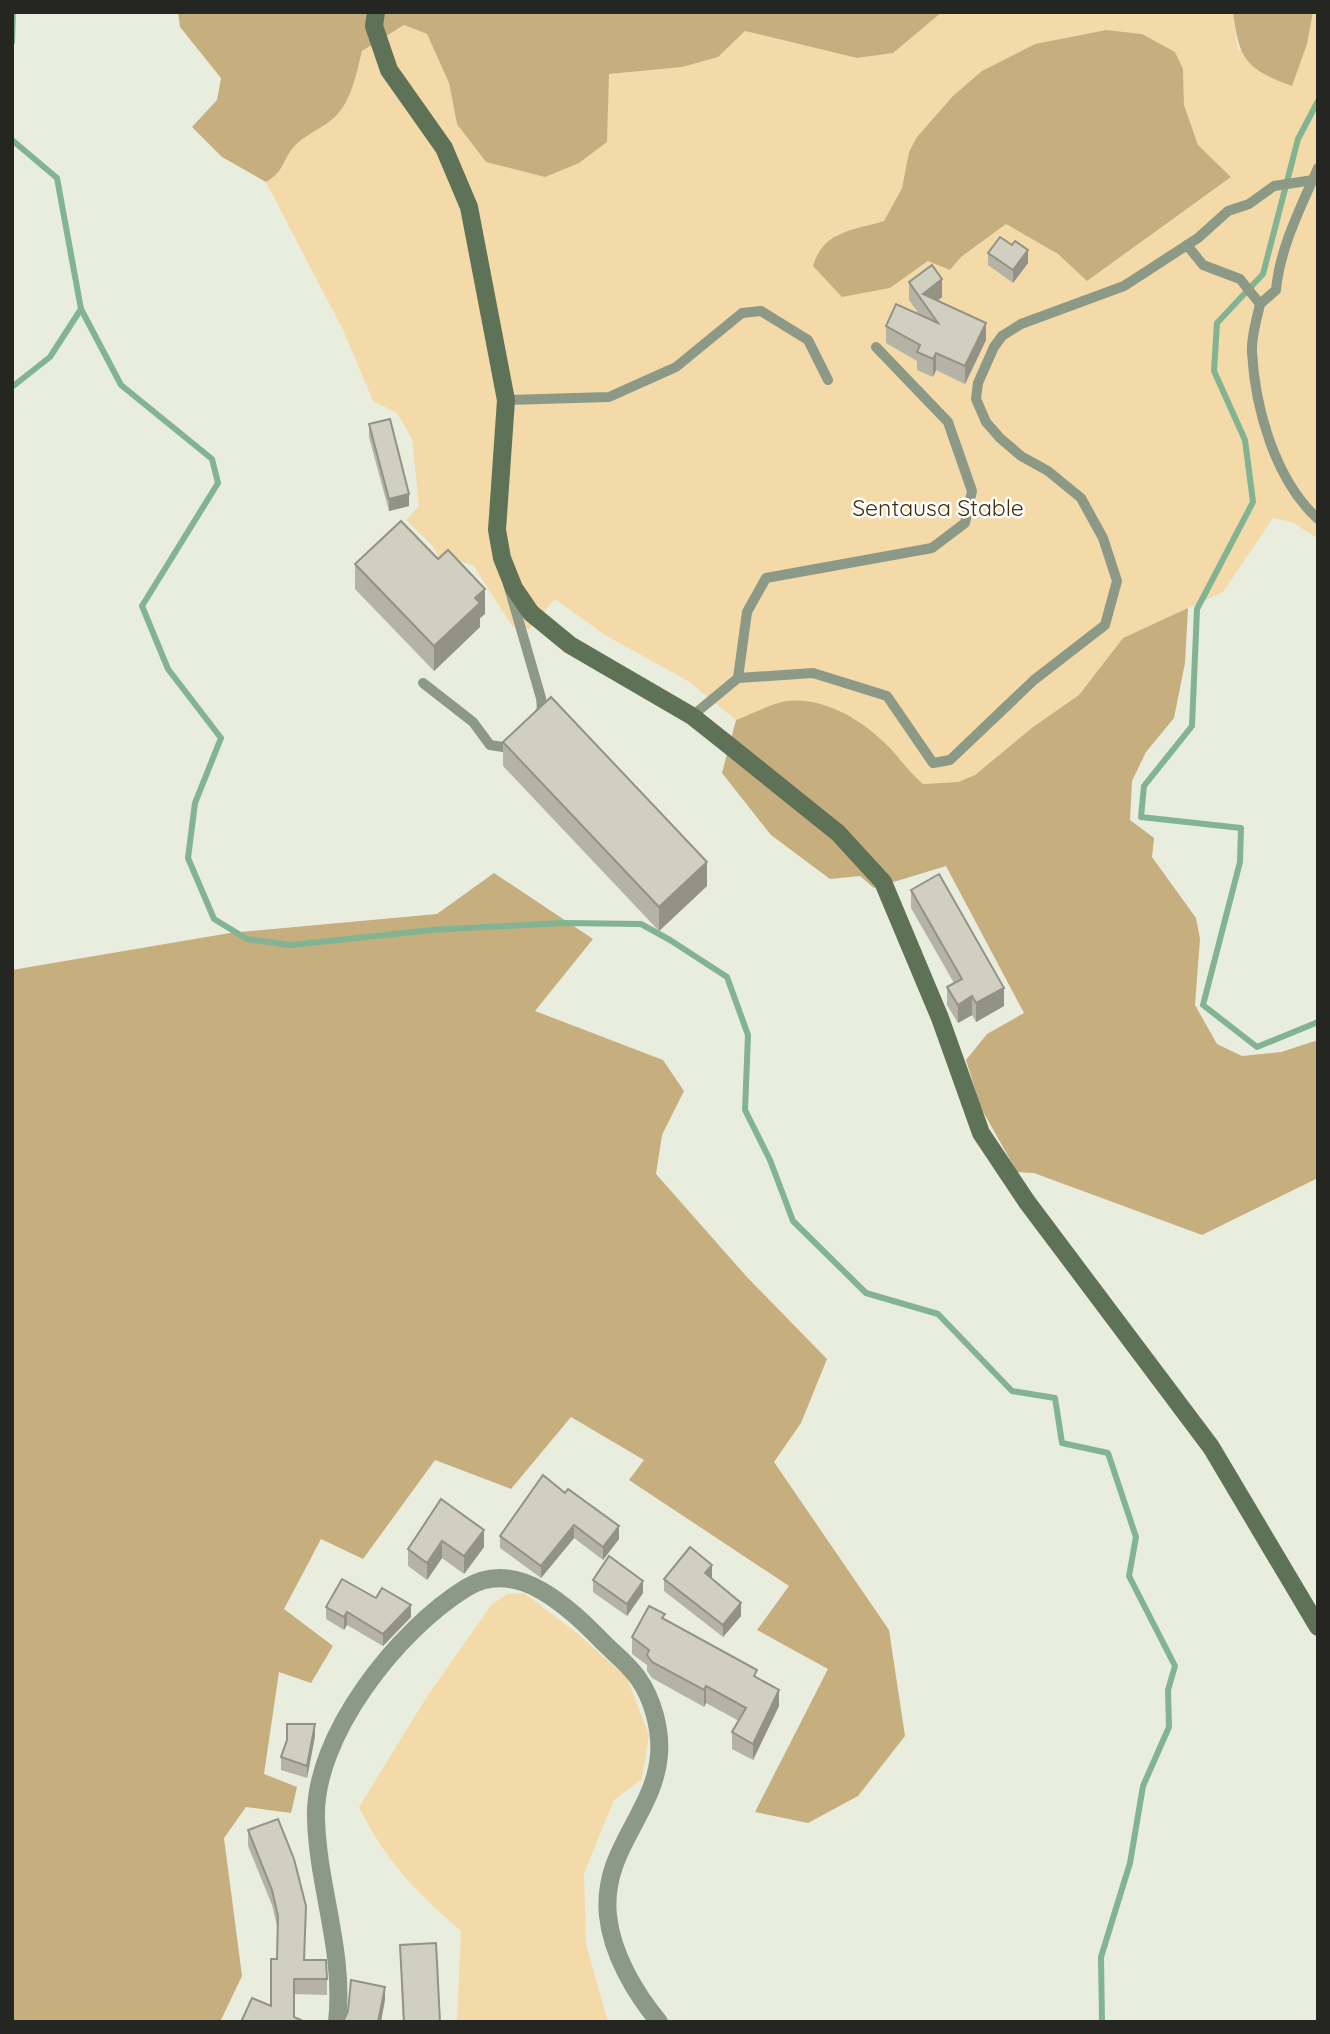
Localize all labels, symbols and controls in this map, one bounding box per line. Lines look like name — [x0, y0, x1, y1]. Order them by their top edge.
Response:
park label: Sentausa Stable — [852, 493, 1024, 522]

